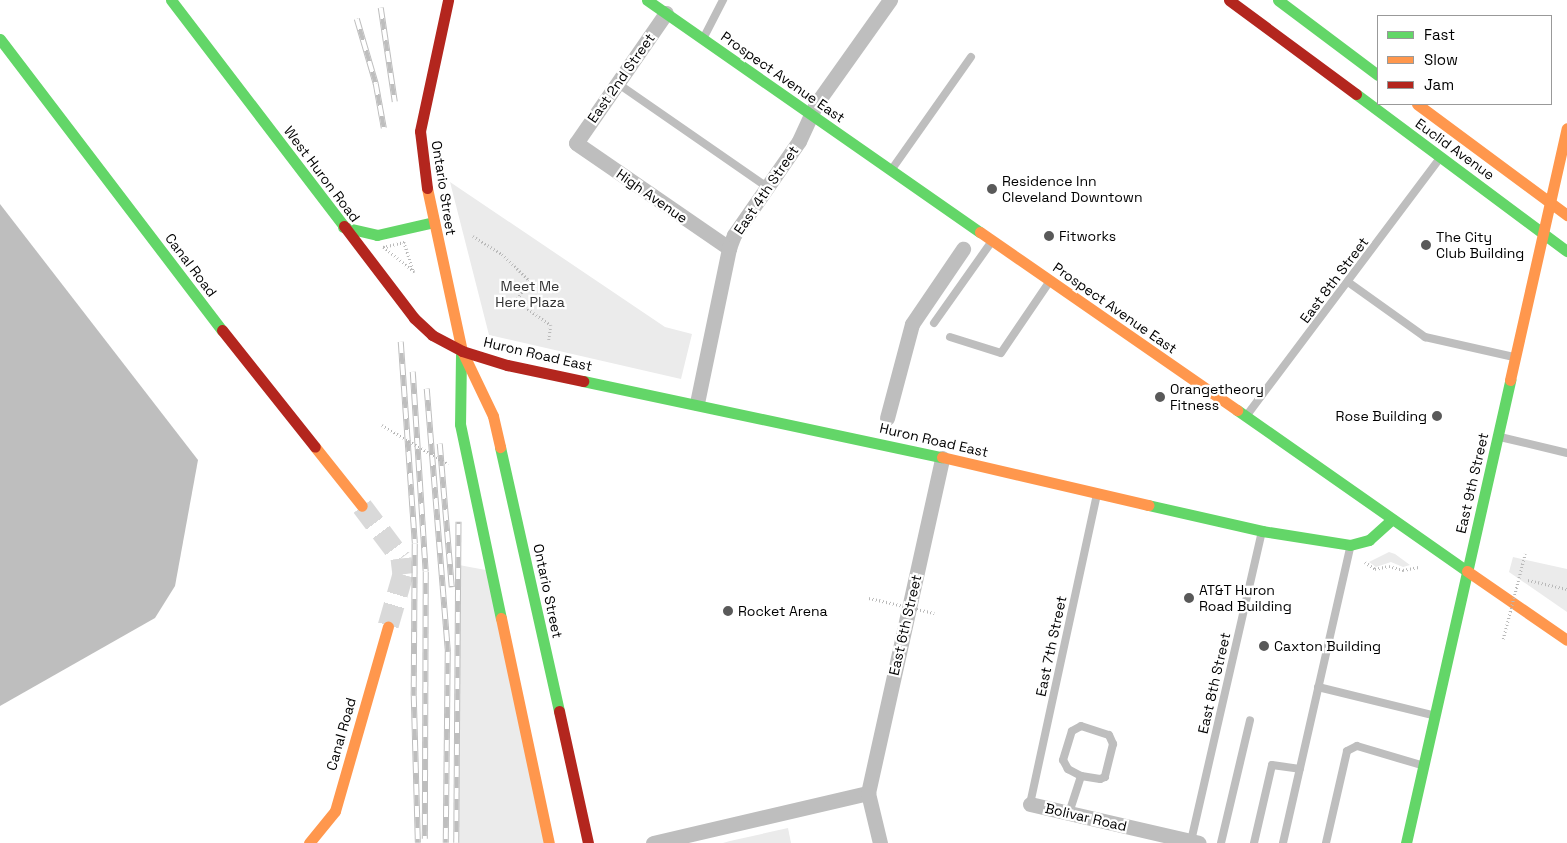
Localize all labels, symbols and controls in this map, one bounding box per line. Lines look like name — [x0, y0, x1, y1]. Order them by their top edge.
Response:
legend — [1377, 15, 1552, 105]
text: Fast — [1424, 25, 1455, 44]
street label: Prospect Avenue East — [718, 28, 848, 126]
street label: East 2nd Street — [584, 30, 658, 126]
text: Slow — [1424, 50, 1458, 69]
text: Jam — [1424, 75, 1454, 94]
street label: Euclid Avenue — [1412, 115, 1498, 183]
street label: West Huron Road — [281, 123, 363, 225]
street label: Ontario Street — [428, 139, 460, 237]
street label: East 4th Street — [730, 142, 802, 238]
street label: High Avenue — [613, 165, 691, 227]
place label: Residence Inn Cleveland Downtown — [1002, 173, 1143, 206]
marker: Residence Inn Cleveland Downtown — [986, 183, 998, 195]
place label: Fitworks — [1059, 228, 1116, 244]
place label: The City Club Building — [1436, 229, 1524, 262]
street label: Canal Road — [162, 230, 220, 300]
marker: Fitworks — [1043, 230, 1055, 242]
street label: East 8th Street — [1296, 234, 1372, 326]
marker: The City Club Building — [1420, 239, 1432, 251]
street label: Prospect Avenue East — [1050, 259, 1180, 357]
park label: Meet Me Here Plaza — [495, 278, 565, 310]
street label: Huron Road East — [482, 333, 594, 375]
place label: Orangetheory Fitness — [1170, 381, 1264, 414]
marker: Orangetheory Fitness — [1154, 391, 1166, 403]
place label: Rose Building — [1336, 408, 1427, 424]
marker: Rose Building — [1431, 410, 1443, 422]
street label: Huron Road East — [878, 419, 990, 461]
street label: East 9th Street — [1452, 431, 1492, 535]
street label: Ontario Street — [530, 542, 566, 640]
street label: East 6th Street — [885, 573, 925, 677]
place label: AT&T Huron Road Building — [1199, 582, 1292, 614]
marker: AT&T Huron Road Building — [1183, 592, 1195, 604]
street label: East 7th Street — [1032, 594, 1070, 698]
place label: Rocket Arena — [738, 603, 828, 619]
marker: Rocket Arena — [722, 605, 734, 617]
street label: East 8th Street — [1194, 631, 1234, 735]
place label: Caxton Building — [1274, 638, 1381, 654]
marker: Caxton Building — [1258, 640, 1270, 652]
street label: Canal Road — [323, 696, 359, 772]
street label: Bolivar Road — [1043, 799, 1129, 835]

